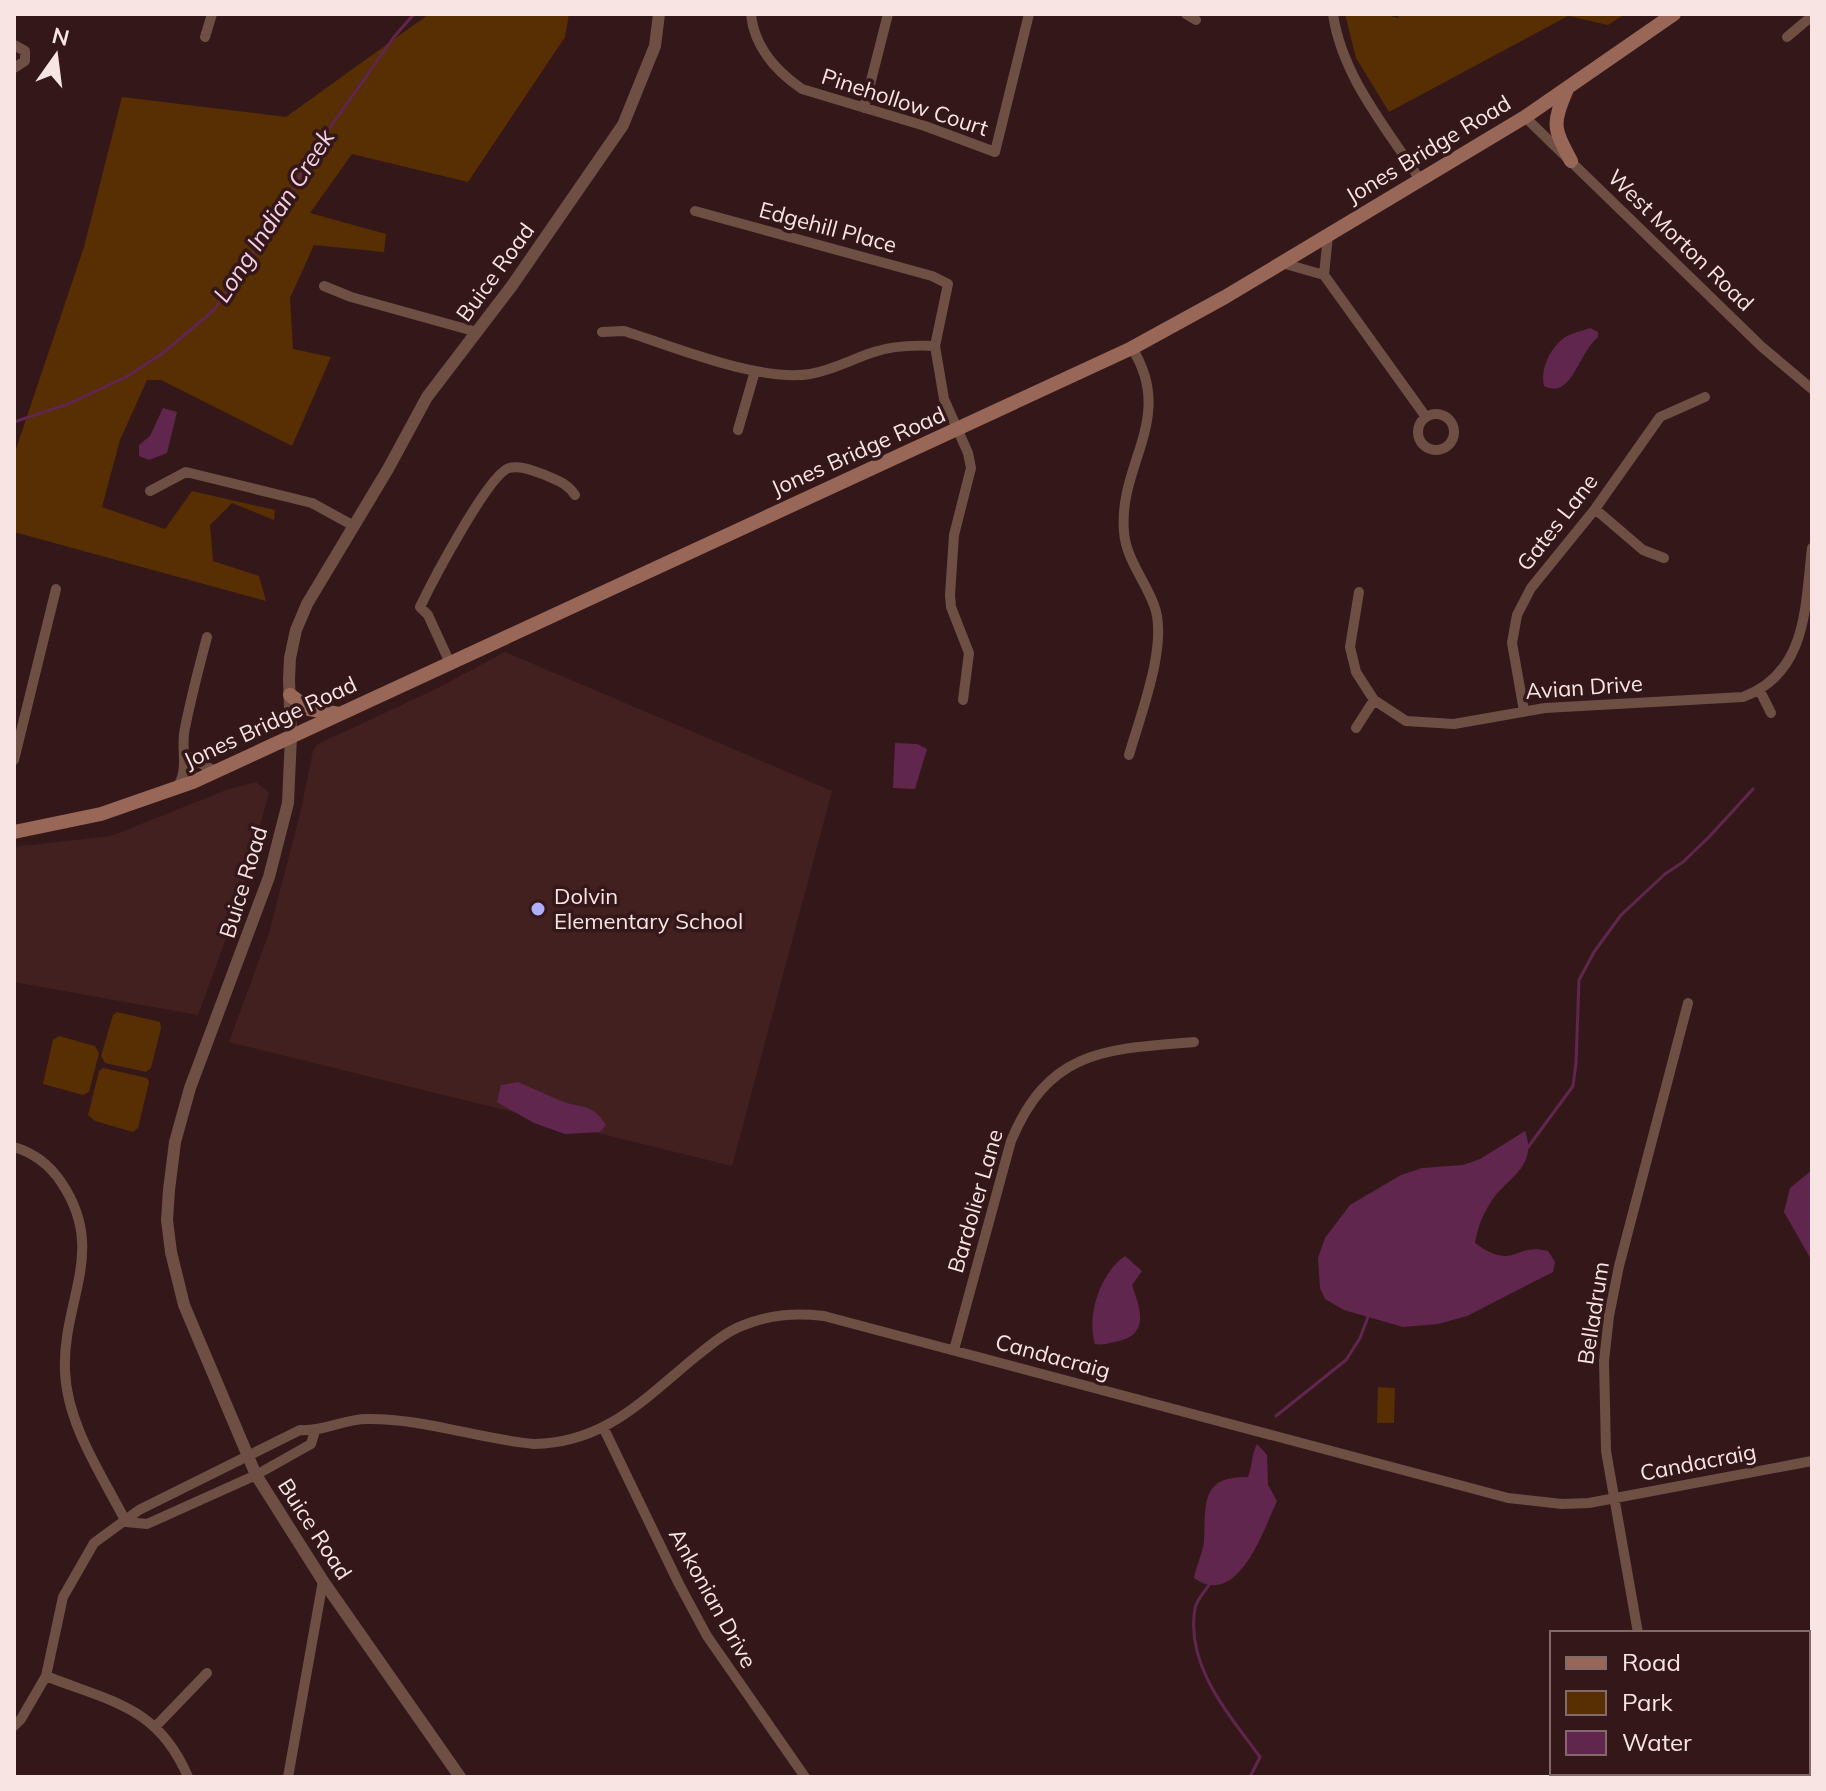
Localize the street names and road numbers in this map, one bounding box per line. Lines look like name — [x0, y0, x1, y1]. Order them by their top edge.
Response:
street label: Pinehollow Court — [818, 62, 992, 142]
street label: Jones Bridge Road — [1340, 89, 1516, 209]
street label: West Morton Road — [1602, 163, 1760, 317]
street label: Edgehill Place — [756, 195, 900, 259]
street label: Buice Road — [450, 217, 540, 327]
street label: Jones Bridge Road — [767, 400, 949, 502]
street label: Gates Lane — [1510, 468, 1604, 576]
street label: Avian Drive — [1524, 669, 1644, 705]
street label: Jones Bridge Road — [179, 670, 361, 774]
street label: Buice Road — [213, 823, 273, 941]
street label: Bardolier Lane — [941, 1126, 1009, 1276]
street label: Belladrum — [1571, 1260, 1615, 1366]
street label: Candacraig — [993, 1327, 1113, 1385]
street label: Candacraig — [1638, 1437, 1758, 1487]
street label: Buice Road — [272, 1473, 358, 1585]
street label: Ankonian Drive — [663, 1523, 763, 1673]

